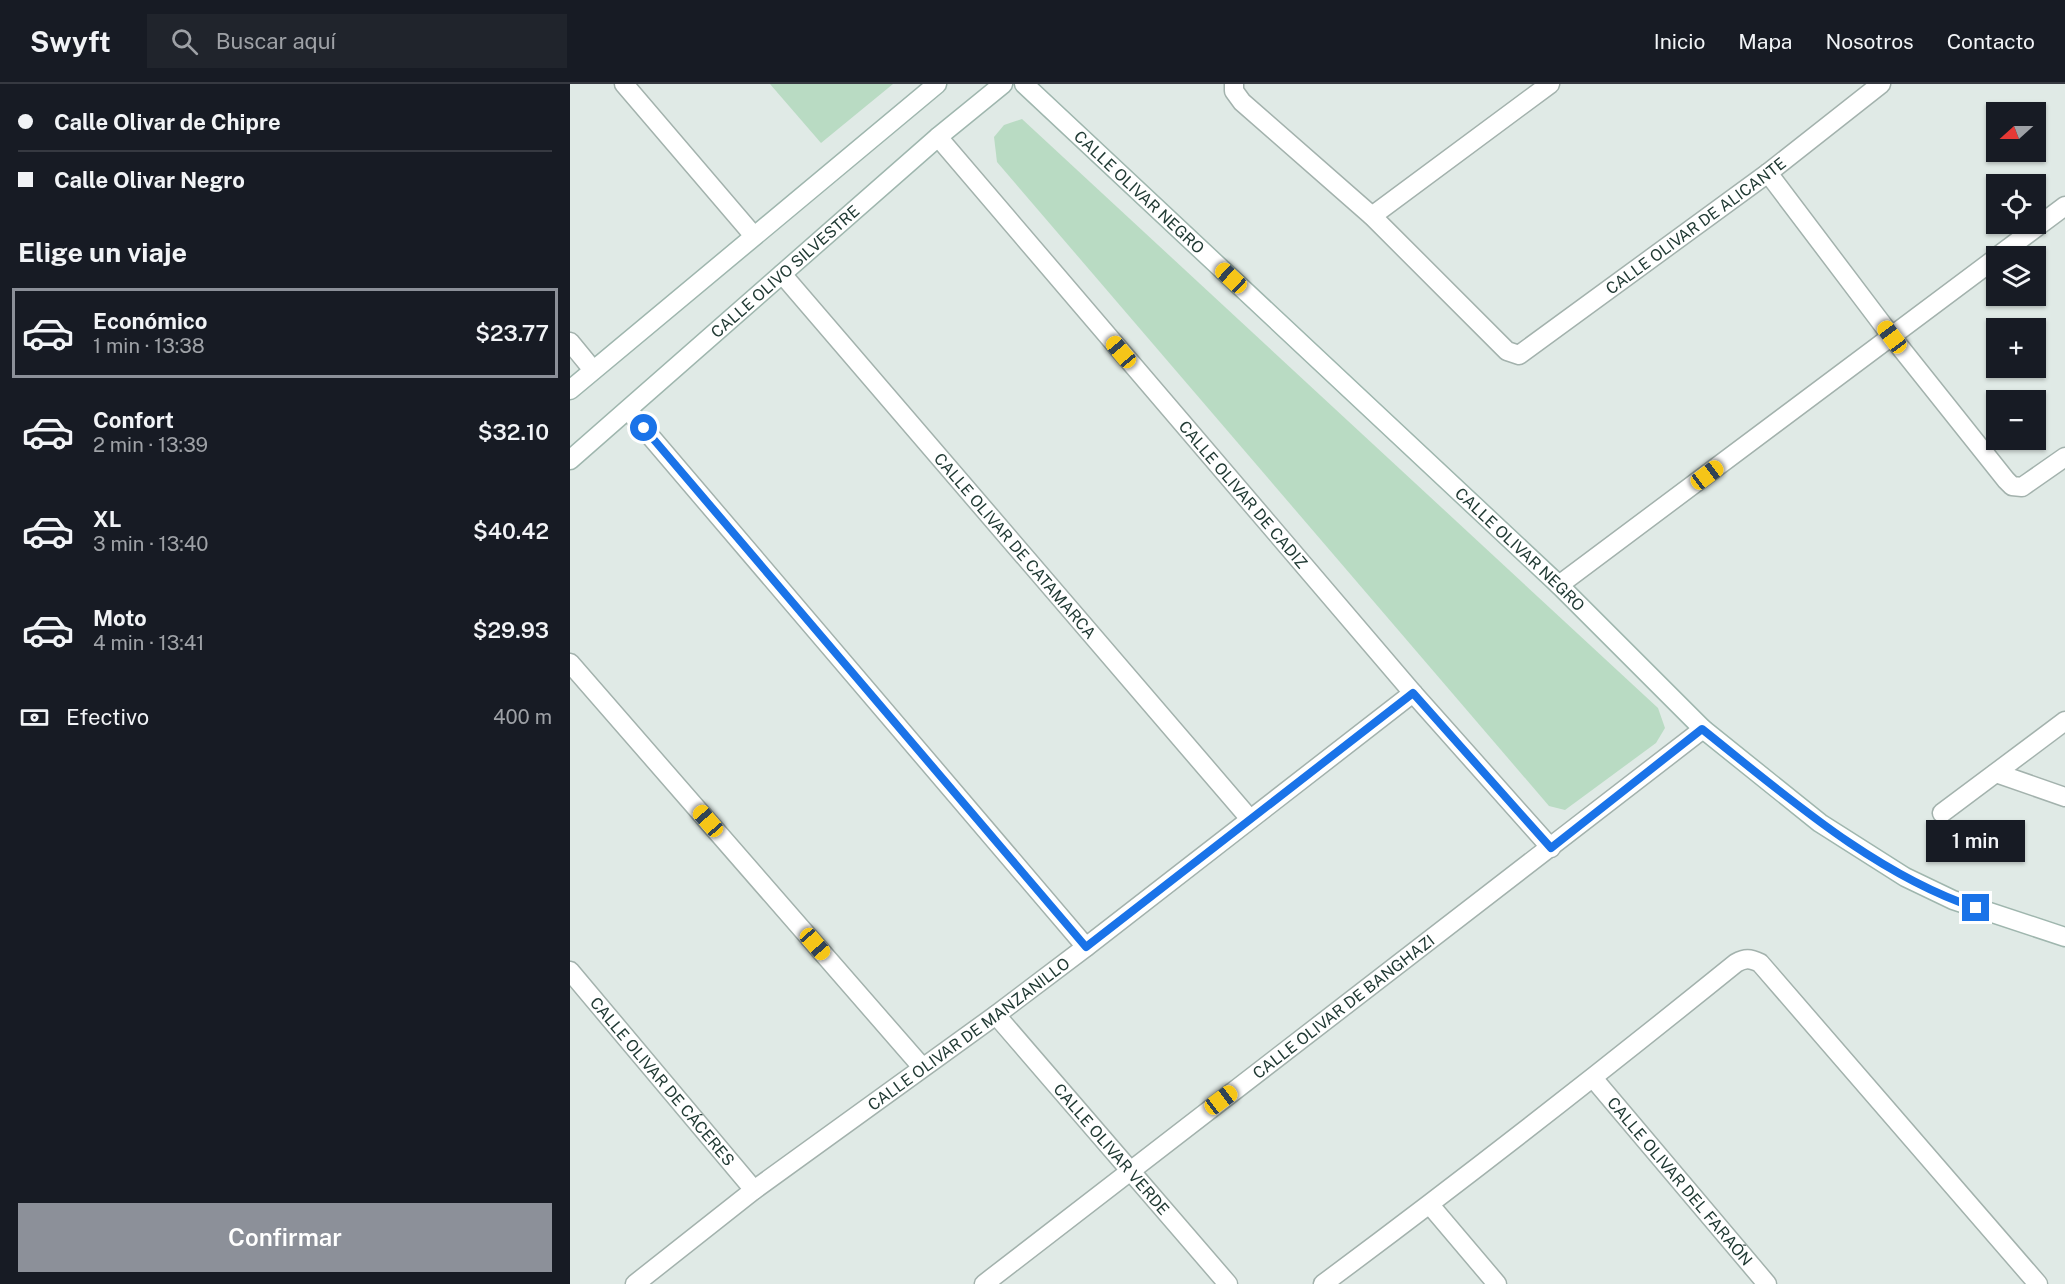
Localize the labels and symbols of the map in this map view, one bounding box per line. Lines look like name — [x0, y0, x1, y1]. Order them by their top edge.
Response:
north arrow — [1986, 102, 2046, 162]
street label: CALLE OLIVAR NEGRO — [1070, 127, 1208, 257]
street label: CALLE OLIVAR DE ALICANTE — [1602, 153, 1790, 298]
street label: CALLE OLIVO SILVESTRE — [707, 201, 863, 342]
car — [1212, 259, 1250, 297]
car — [1874, 317, 1910, 357]
car — [1103, 332, 1139, 372]
route start — [630, 414, 657, 441]
street label: CALLE OLIVAR DE CADIZ — [1175, 417, 1312, 572]
street label: CALLE OLIVAR DE CATAMARCA — [930, 449, 1100, 642]
car — [1687, 457, 1727, 493]
street label: CALLE OLIVAR NEGRO — [1451, 483, 1589, 615]
car — [689, 802, 727, 840]
callout: 1 min — [1926, 821, 2026, 863]
route end — [1962, 894, 1989, 921]
car — [796, 925, 834, 963]
street label: CALLE OLIVAR DE BANGHAZI — [1249, 931, 1438, 1083]
street label: CALLE OLIVAR DE MANZANILLO — [864, 953, 1073, 1114]
street label: CALLE OLIVAR DE CÁCERES — [586, 993, 739, 1169]
street label: CALLE OLIVAR VERDE — [1050, 1079, 1173, 1219]
car — [1201, 1082, 1241, 1118]
street label: CALLE OLIVAR DEL FARAÓN — [1604, 1093, 1757, 1269]

